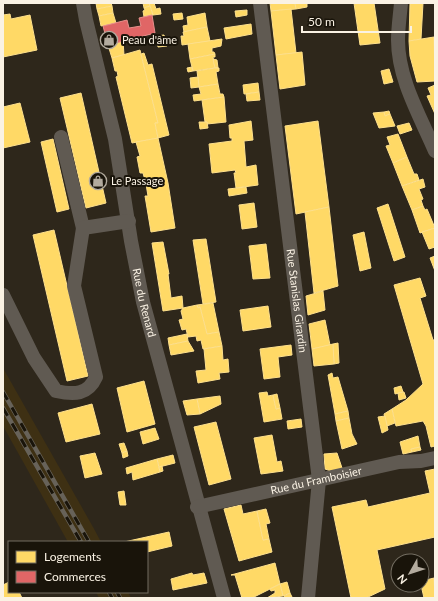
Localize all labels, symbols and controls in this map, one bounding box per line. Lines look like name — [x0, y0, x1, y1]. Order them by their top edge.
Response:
scale bar — [302, 8, 411, 34]
text: 50 m — [308, 14, 335, 29]
shop icon: Peau d'âme — [99, 30, 119, 50]
place label: Peau d'âme — [122, 33, 177, 46]
shop icon: Le Passage — [88, 171, 108, 191]
place label: Le Passage — [111, 174, 163, 187]
street label: Rue Stanislas Girardin — [284, 248, 310, 353]
street label: Rue du Renard — [130, 267, 159, 338]
street label: Rue du Framboisier — [269, 464, 363, 496]
legend — [8, 541, 148, 593]
text: Logements — [44, 549, 101, 564]
north arrow — [390, 553, 430, 593]
text: Commerces — [44, 569, 106, 584]
text: N — [394, 572, 410, 587]

